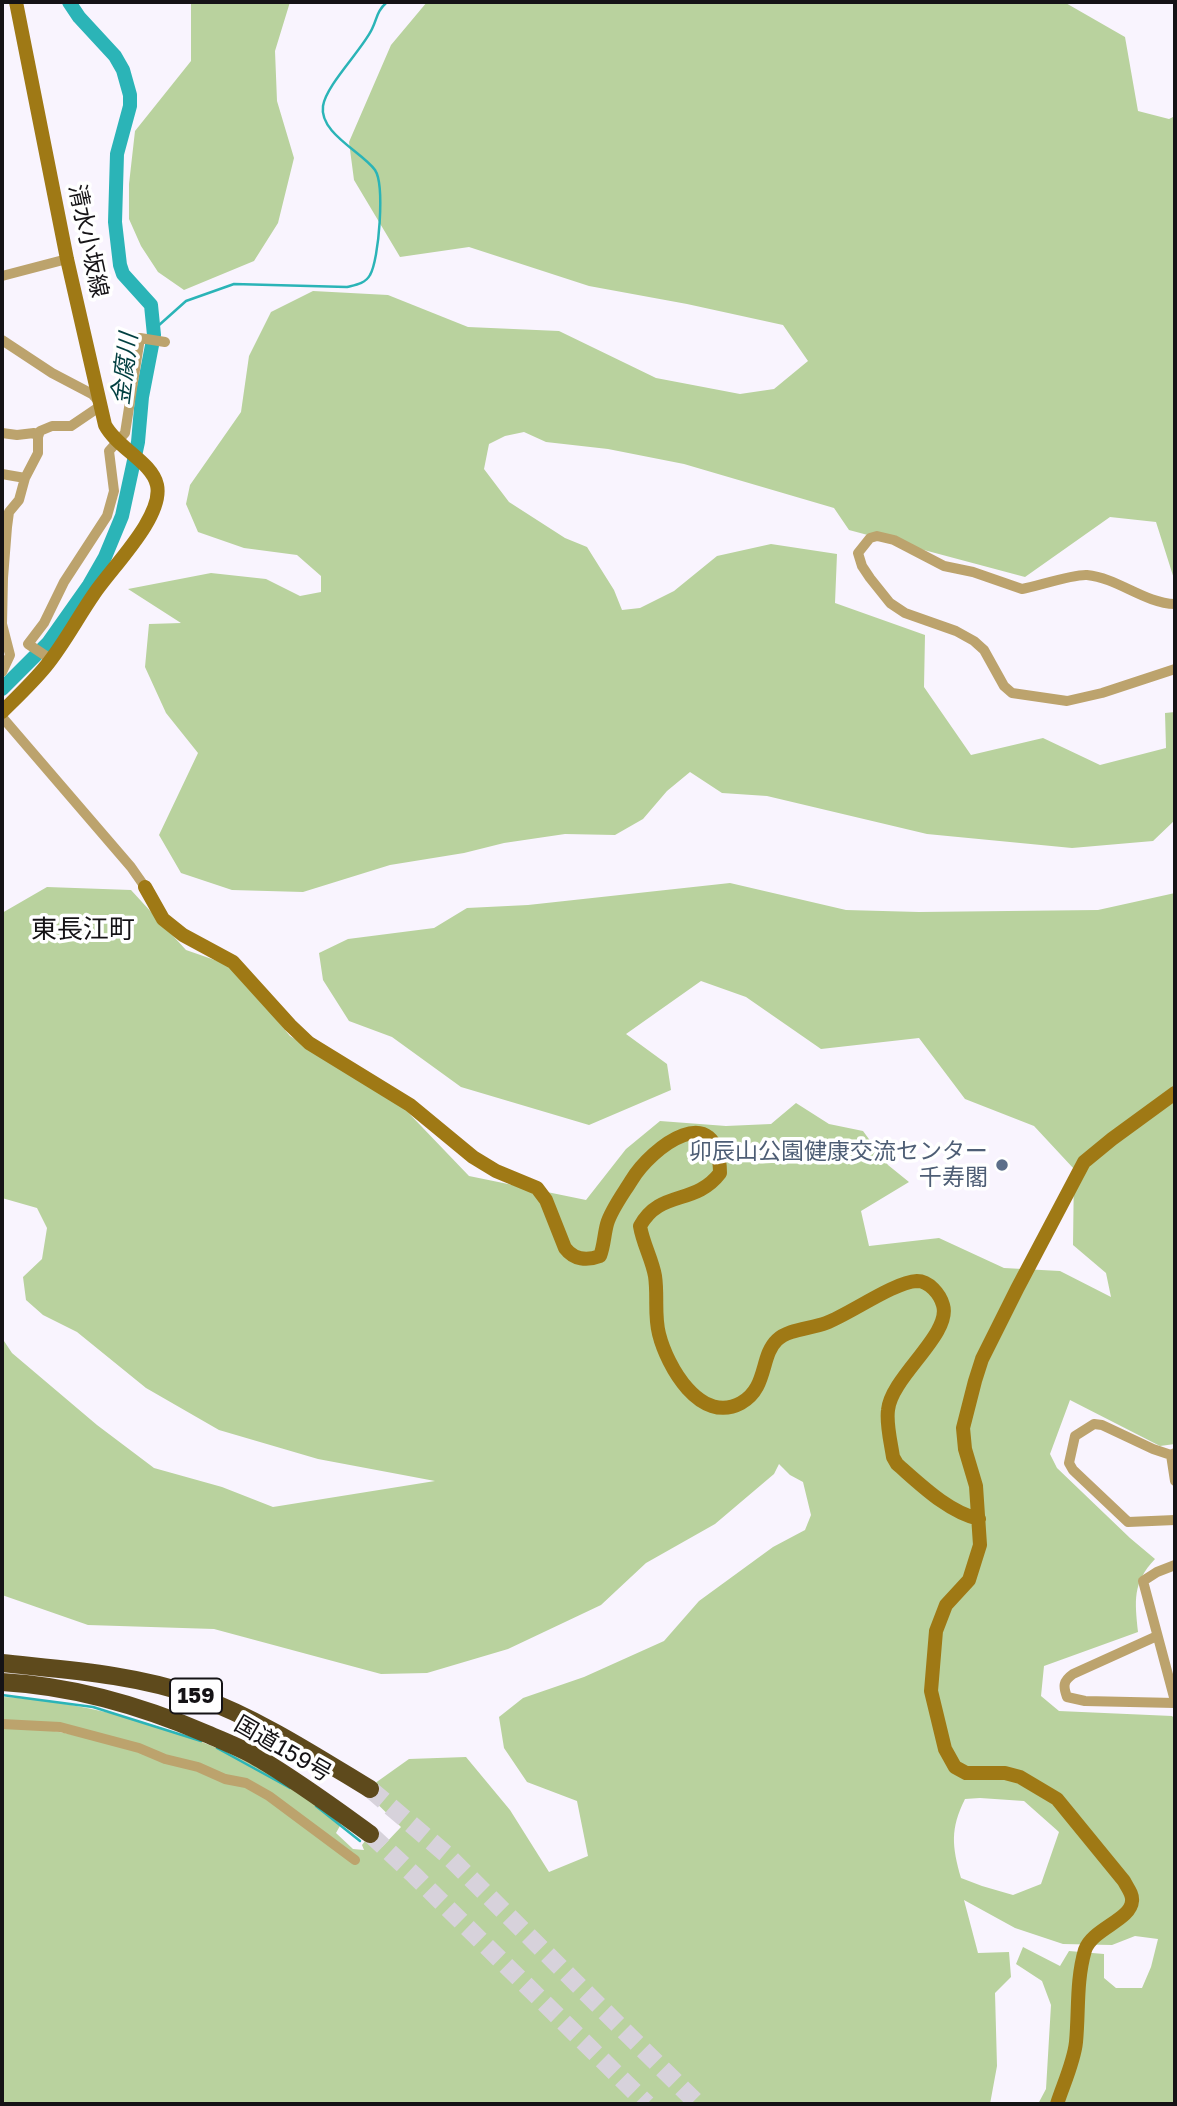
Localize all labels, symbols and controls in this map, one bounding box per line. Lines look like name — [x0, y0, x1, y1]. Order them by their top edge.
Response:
street label: 清水小坂線 — [63, 182, 113, 300]
water label: 金腐川 — [106, 332, 144, 406]
district label: 東長江町 — [31, 914, 135, 946]
place label: 卯辰山公園健康交流センター 千寿閣 — [689, 1138, 988, 1192]
marker: 卯辰山公園健康交流センター 千寿閣 — [994, 1157, 1010, 1173]
road number: 159 — [170, 1678, 222, 1714]
street label: 国道159号 — [230, 1710, 336, 1788]

